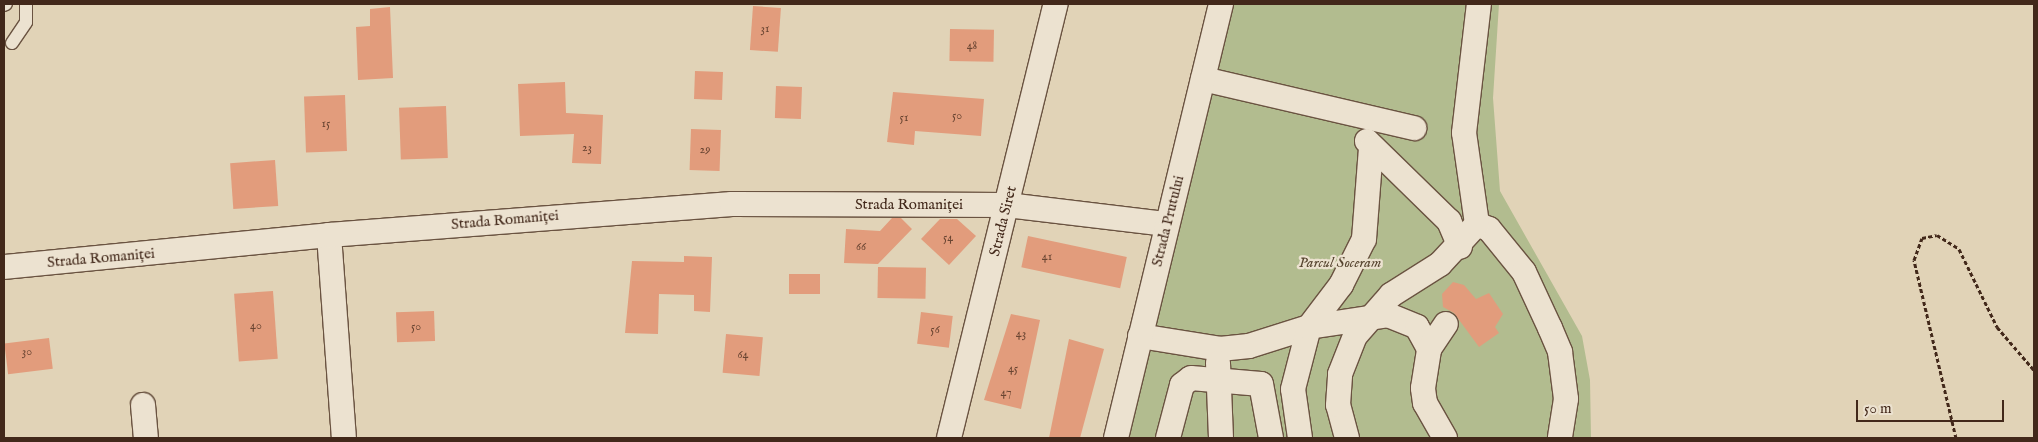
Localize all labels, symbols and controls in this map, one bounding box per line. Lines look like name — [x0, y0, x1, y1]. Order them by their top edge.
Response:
house number: 31 — [761, 22, 769, 36]
house number: 48 — [967, 39, 977, 53]
house number: 50 — [952, 109, 962, 123]
house number: 51 — [900, 111, 908, 125]
house number: 15 — [322, 117, 330, 131]
house number: 23 — [582, 141, 592, 155]
house number: 29 — [700, 143, 710, 157]
street label: Strada Prutului — [1148, 174, 1188, 268]
street label: Strada Siret — [986, 184, 1020, 258]
street label: Strada Romaniței — [855, 196, 963, 214]
street label: Strada Romaniței — [450, 206, 560, 234]
house number: 54 — [943, 231, 953, 245]
house number: 66 — [856, 240, 866, 254]
street label: Strada Romaniței — [46, 244, 156, 272]
house number: 41 — [1042, 250, 1052, 264]
park label: Parcul Soceram — [1299, 254, 1381, 272]
house number: 40 — [250, 319, 262, 333]
house number: 50 — [411, 320, 421, 334]
house number: 56 — [930, 323, 940, 337]
house number: 43 — [1016, 327, 1026, 341]
house number: 30 — [22, 345, 32, 359]
house number: 64 — [738, 348, 748, 362]
house number: 45 — [1008, 362, 1018, 376]
house number: 47 — [1000, 386, 1012, 400]
scale bar — [1858, 390, 2006, 422]
text: 50 m — [1864, 399, 1892, 418]

